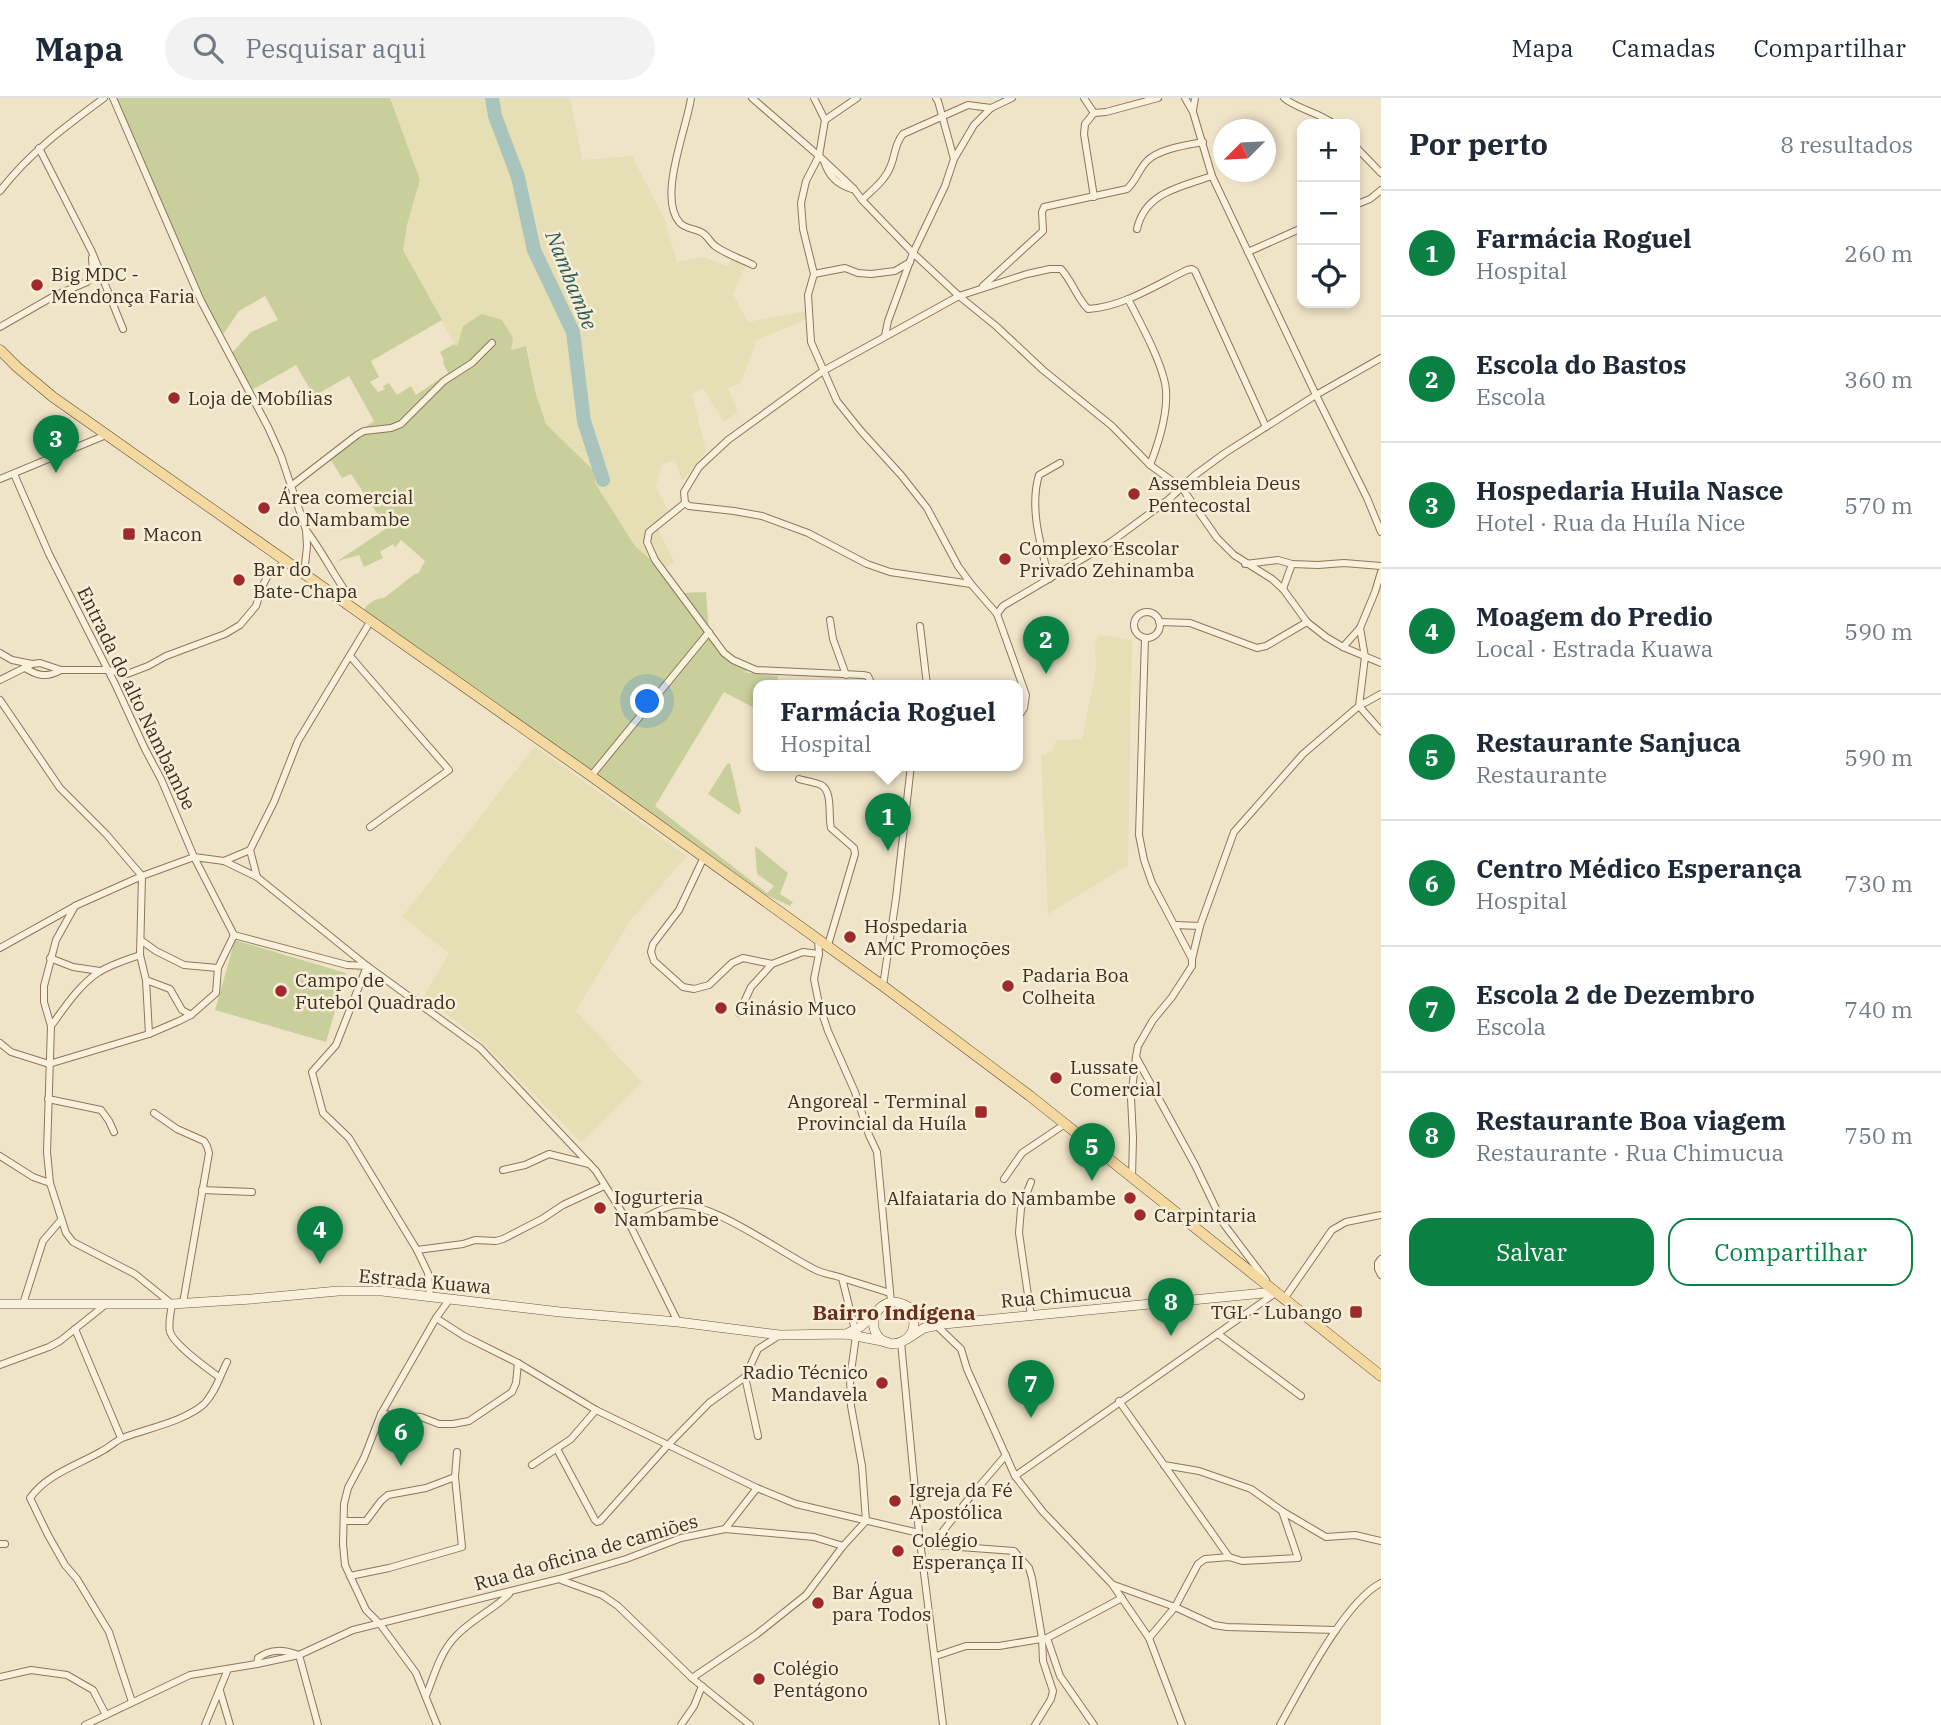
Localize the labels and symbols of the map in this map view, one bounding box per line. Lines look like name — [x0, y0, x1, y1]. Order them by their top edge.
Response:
north arrow — [1213, 119, 1276, 182]
water label: Nambambe — [539, 226, 605, 334]
place label: Big MDC - Mendonça Faria — [51, 262, 195, 308]
marker: Big MDC - Mendonça Faria — [29, 277, 45, 293]
place label: Loja de Mobílias — [188, 386, 333, 410]
marker: Loja de Mobílias — [166, 390, 182, 406]
pin: 3 — [33, 415, 79, 473]
place label: Assembleia Deus Pentecostal — [1148, 471, 1300, 517]
place label: Área comercial do Nambambe — [278, 485, 414, 531]
marker: Assembleia Deus Pentecostal — [1126, 486, 1142, 502]
marker: Área comercial do Nambambe — [256, 500, 272, 516]
place label: Macon — [143, 522, 202, 546]
marker: Macon — [121, 526, 137, 542]
place label: Complexo Escolar Privado Zehinamba — [1019, 536, 1195, 582]
marker: Complexo Escolar Privado Zehinamba — [997, 551, 1013, 567]
place label: Bar do Bate-Chapa — [253, 557, 358, 603]
marker: Bar do Bate-Chapa — [231, 572, 247, 588]
street label: Entrada do alto Nambambe — [72, 582, 202, 814]
pin: 2 — [1023, 616, 1069, 674]
your location — [630, 684, 664, 718]
pin: 1 — [865, 793, 911, 851]
place label: Hospedaria AMC Promoções — [864, 914, 1010, 960]
marker: Hospedaria AMC Promoções — [842, 929, 858, 945]
place label: Padaria Boa Colheita — [1022, 963, 1129, 1009]
place label: Campo de Futebol Quadrado — [295, 968, 456, 1014]
marker: Padaria Boa Colheita — [1000, 978, 1016, 994]
marker: Campo de Futebol Quadrado — [273, 983, 289, 999]
place label: Ginásio Muco — [735, 996, 856, 1020]
marker: Ginásio Muco — [713, 1000, 729, 1016]
place label: Lussate Comercial — [1070, 1055, 1162, 1101]
marker: Lussate Comercial — [1048, 1070, 1064, 1086]
place label: Angoreal - Terminal Provincial da Huíla — [787, 1089, 967, 1135]
marker: Angoreal - Terminal Provincial da Huíla — [973, 1104, 989, 1120]
pin: 5 — [1069, 1123, 1115, 1181]
place label: Iogurteria Nambambe — [614, 1185, 719, 1231]
place label: Alfaiataria do Nambambe — [887, 1186, 1116, 1210]
marker: Alfaiataria do Nambambe — [1122, 1190, 1138, 1206]
marker: Iogurteria Nambambe — [592, 1200, 608, 1216]
place label: Carpintaria — [1154, 1203, 1257, 1227]
pin: 4 — [297, 1206, 343, 1264]
marker: Carpintaria — [1132, 1207, 1148, 1223]
street label: Estrada Kuawa — [358, 1263, 492, 1299]
street label: Rua Chimucua — [1000, 1277, 1132, 1313]
pin: 8 — [1148, 1278, 1194, 1336]
district label: Bairro Indígena — [812, 1298, 976, 1326]
place label: TGL - Lubango — [1211, 1300, 1342, 1324]
marker: TGL - Lubango — [1348, 1304, 1364, 1320]
place label: Radio Técnico Mandavela — [742, 1360, 868, 1406]
pin: 7 — [1008, 1360, 1054, 1418]
marker: Radio Técnico Mandavela — [874, 1375, 890, 1391]
pin: 6 — [378, 1408, 424, 1466]
place label: Igreja da Fé Apostólica — [909, 1478, 1013, 1524]
marker: Igreja da Fé Apostólica — [887, 1493, 903, 1509]
street label: Rua da oficina de camiões — [471, 1509, 701, 1595]
place label: Colégio Esperança II — [912, 1528, 1024, 1574]
marker: Colégio Esperança II — [890, 1543, 906, 1559]
place label: Bar Água para Todos — [832, 1580, 931, 1626]
marker: Bar Água para Todos — [810, 1595, 826, 1611]
place label: Colégio Pentágono — [773, 1656, 868, 1702]
marker: Colégio Pentágono — [751, 1671, 767, 1687]

